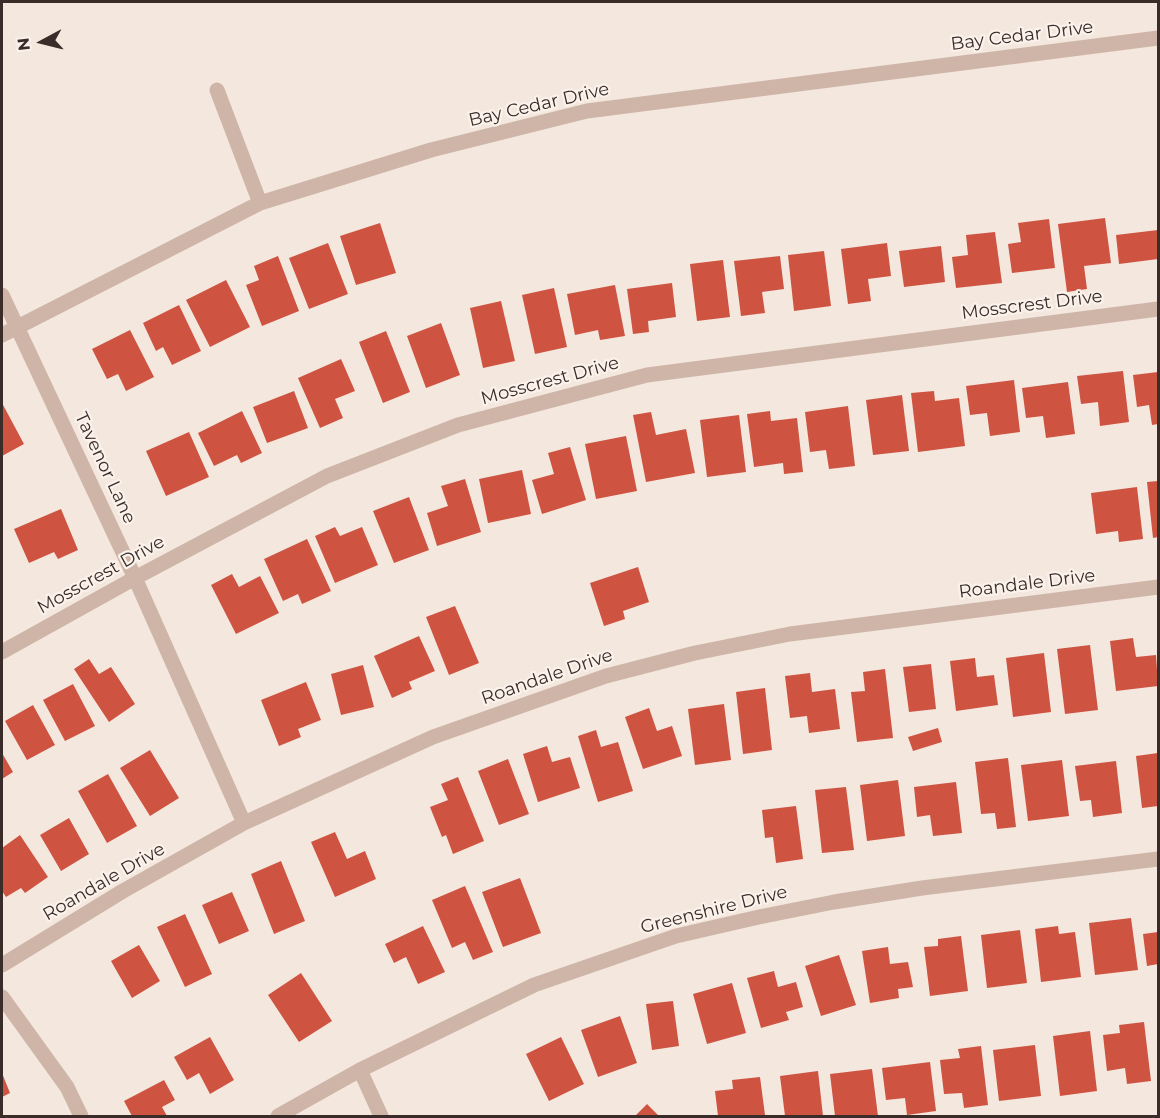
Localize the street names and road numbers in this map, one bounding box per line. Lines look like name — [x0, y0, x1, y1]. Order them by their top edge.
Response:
street label: Bay Cedar Drive — [949, 17, 1095, 55]
street label: Bay Cedar Drive — [467, 78, 611, 132]
street label: Mosscrest Drive — [960, 286, 1104, 324]
street label: Mosscrest Drive — [479, 352, 621, 410]
street label: Tavenor Lane — [70, 409, 140, 527]
street label: Mosscrest Drive — [34, 531, 168, 619]
street label: Roandale Drive — [957, 565, 1097, 603]
street label: Roandale Drive — [479, 644, 615, 710]
street label: Roandale Drive — [39, 838, 169, 926]
street label: Greenshire Drive — [638, 881, 790, 939]

